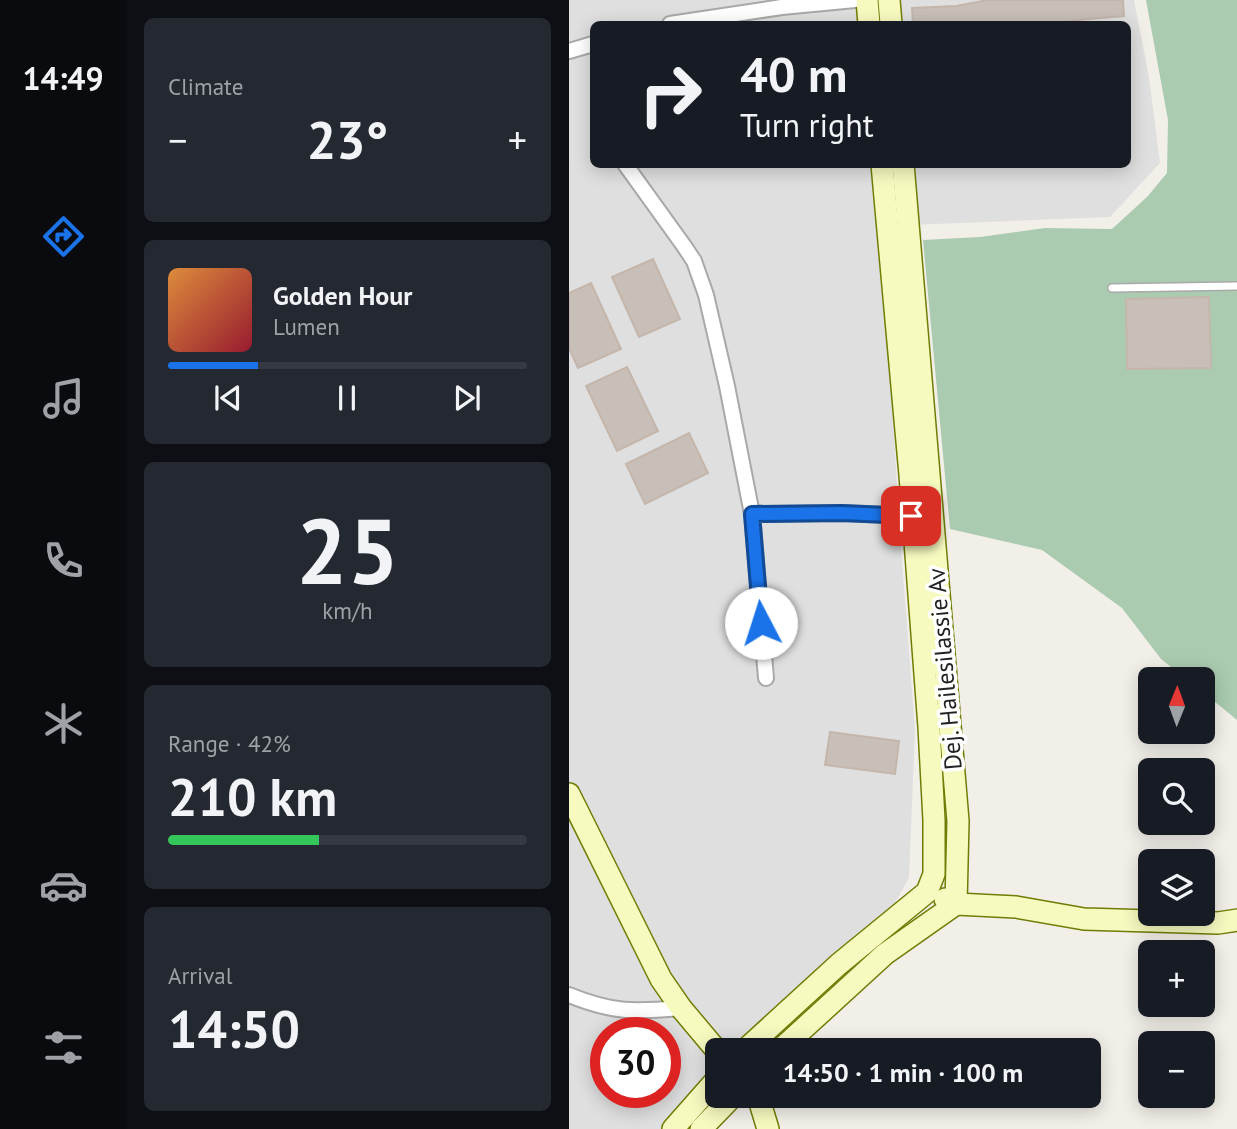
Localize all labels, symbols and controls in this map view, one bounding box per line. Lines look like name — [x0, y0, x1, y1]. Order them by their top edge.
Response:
text: 40 m — [740, 42, 847, 106]
icon: right — [625, 49, 716, 140]
text: 14:49 — [22, 57, 104, 99]
text: Climate — [168, 72, 243, 101]
text: Turn right — [740, 104, 874, 146]
text: 23° — [307, 106, 388, 173]
text: − — [168, 115, 187, 164]
text: + — [508, 115, 527, 164]
icon: directions — [39, 212, 88, 261]
text: Golden Hour — [273, 279, 412, 312]
text: Lumen — [273, 312, 340, 341]
icon: music — [39, 374, 88, 423]
icon: previous — [209, 379, 247, 417]
icon: pause — [328, 379, 366, 417]
icon: next — [448, 379, 486, 417]
pin — [881, 486, 941, 546]
text: 25 — [296, 491, 399, 609]
icon: arrive — [892, 497, 930, 535]
icon: phone — [39, 536, 88, 585]
street label: Dej. Hailesilassie Av — [920, 566, 969, 771]
position arrow — [724, 586, 798, 660]
text: km/h — [322, 596, 373, 625]
north arrow — [1138, 667, 1215, 744]
map controls — [1138, 667, 1215, 1108]
icon: climate — [39, 699, 88, 748]
text: Range · 42% — [168, 729, 291, 758]
button: search — [1138, 758, 1215, 835]
text: 210 km — [168, 763, 337, 830]
button: layers — [1138, 849, 1215, 926]
icon: car — [39, 861, 88, 910]
button: + — [1138, 940, 1215, 1017]
text: Arrival — [168, 961, 232, 990]
text: 14:50 — [168, 995, 300, 1062]
speed limit sign: 30 — [590, 1017, 681, 1108]
icon: filters — [39, 1023, 88, 1072]
button: − — [1138, 1031, 1215, 1108]
text: 14:50 · 1 min · 100 m — [783, 1056, 1023, 1089]

